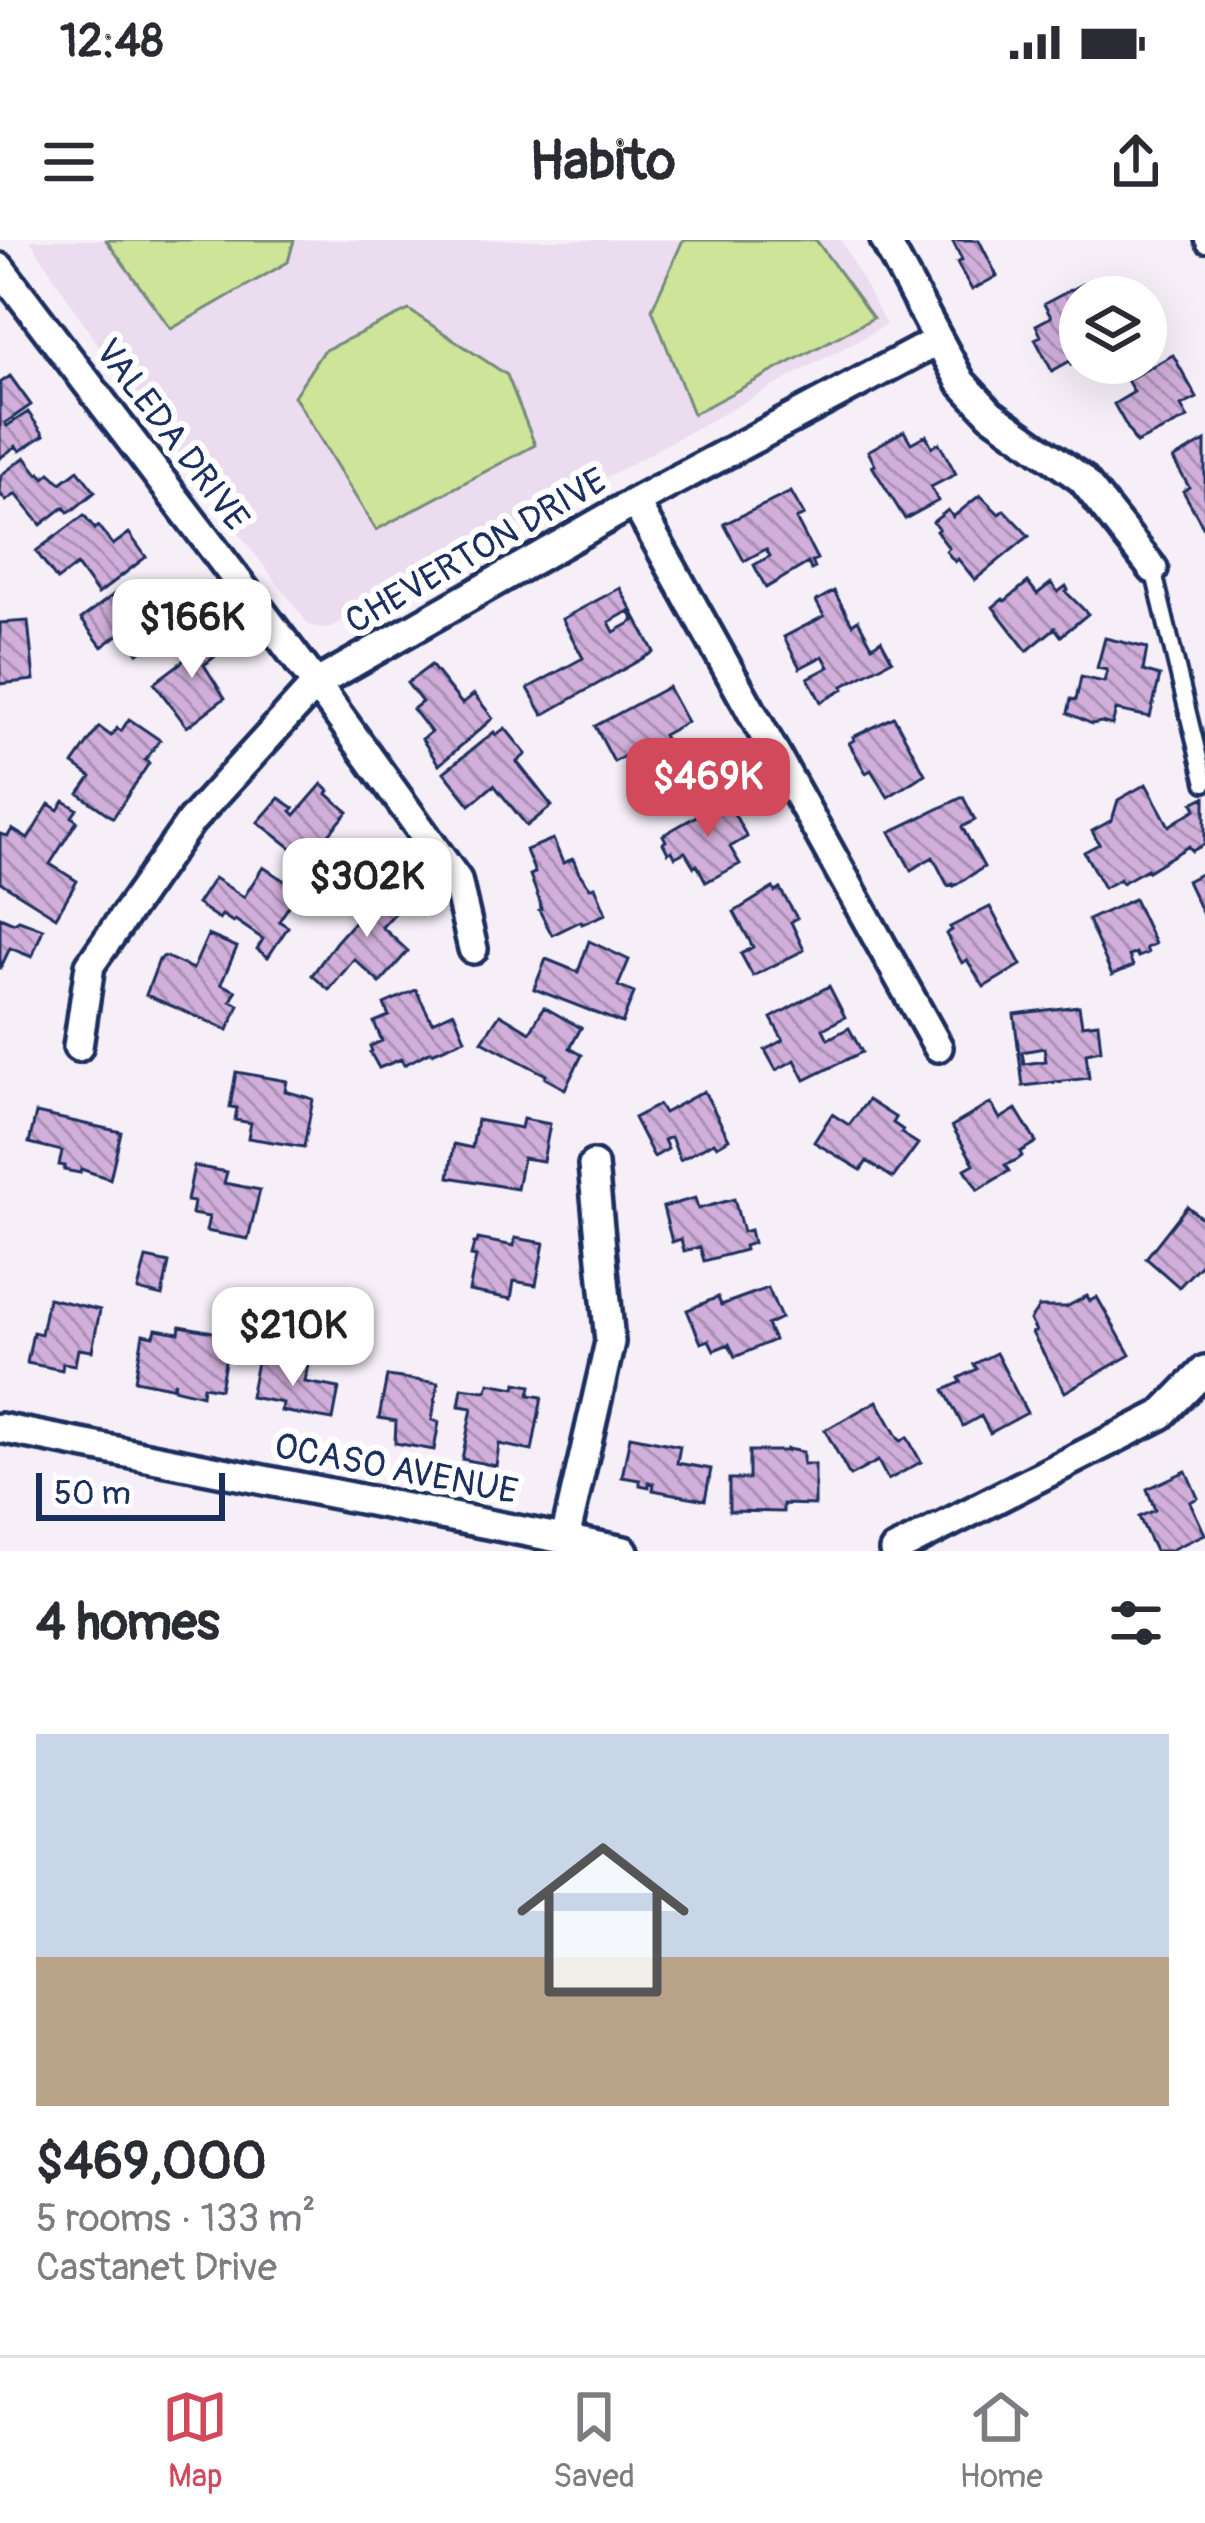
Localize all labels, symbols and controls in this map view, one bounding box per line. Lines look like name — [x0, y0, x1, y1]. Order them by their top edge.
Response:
text: 12:48 — [60, 14, 164, 70]
text: Habito — [529, 128, 676, 196]
icon: menu — [36, 129, 102, 195]
icon: share — [1103, 129, 1169, 195]
map controls — [1059, 276, 1167, 384]
button: layers — [1059, 276, 1167, 384]
street label: VALEDA DRIVE — [85, 330, 259, 540]
street label: CHEVERTON DRIVE — [338, 458, 614, 644]
pin: $166K — [108, 579, 276, 681]
text: $166K — [139, 593, 245, 642]
pin: $469K — [624, 738, 792, 840]
text: $469K — [653, 752, 763, 801]
pin: $302K — [283, 838, 451, 940]
text: $302K — [310, 852, 424, 901]
pin: $210K — [209, 1287, 377, 1389]
text: $210K — [239, 1301, 347, 1350]
street label: OCASO AVENUE — [271, 1423, 521, 1515]
scale bar — [36, 1467, 225, 1520]
text: 50 m — [54, 1473, 131, 1514]
icon: filters — [1103, 1590, 1169, 1656]
text: 4 homes — [36, 1591, 220, 1655]
icon: home — [495, 1812, 711, 2028]
text: $469,000 — [36, 2130, 267, 2194]
text: 5 rooms · 133 m² — [36, 2194, 316, 2243]
text: Castanet Drive — [36, 2243, 277, 2292]
tab: Map — [162, 2384, 228, 2497]
tab: Saved — [553, 2384, 635, 2497]
tab: Home — [959, 2384, 1043, 2497]

